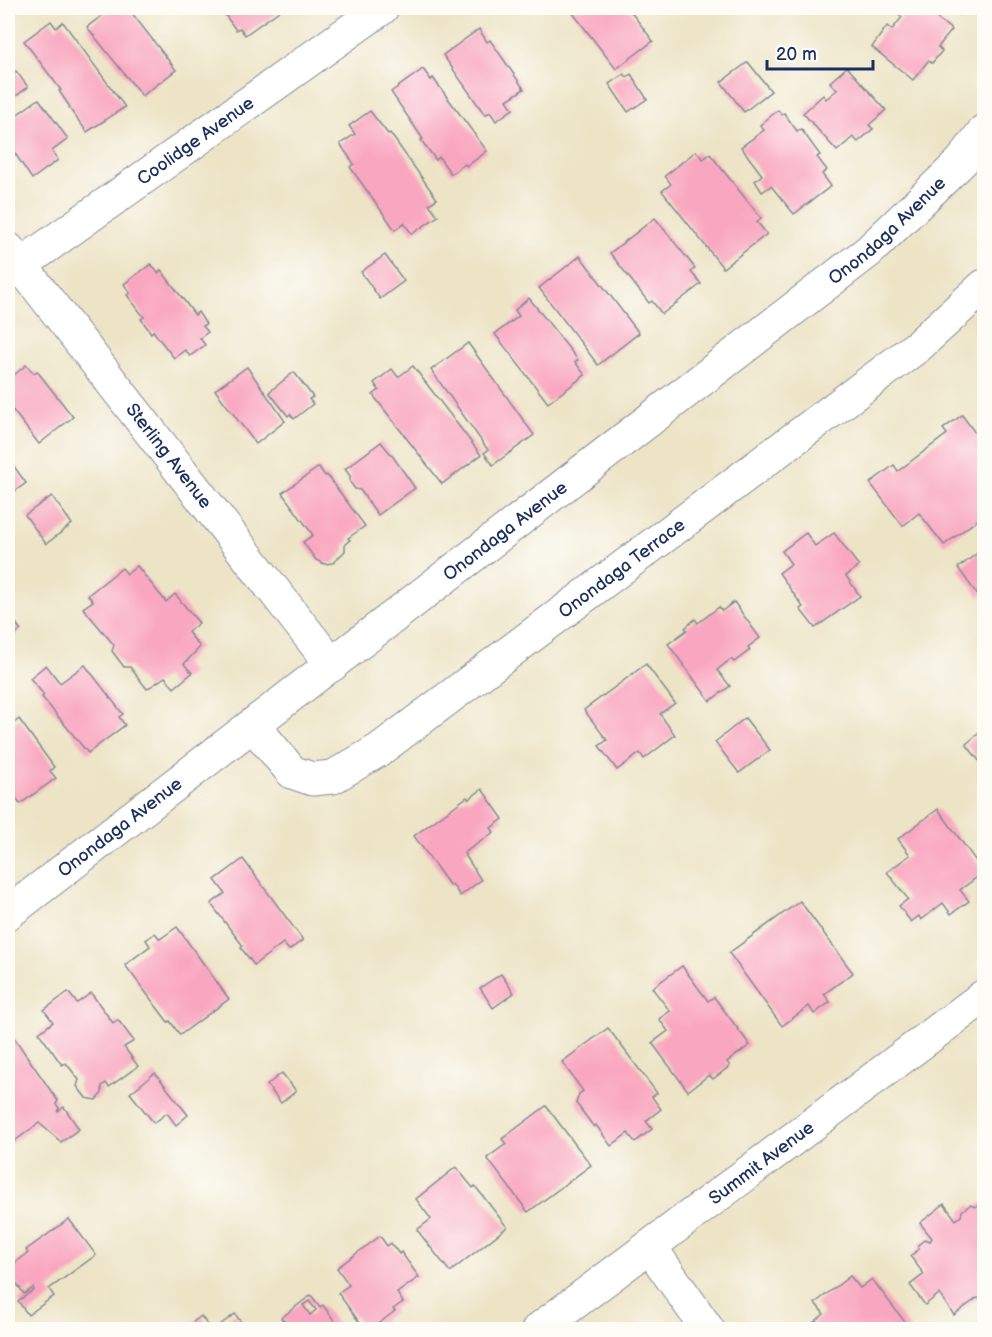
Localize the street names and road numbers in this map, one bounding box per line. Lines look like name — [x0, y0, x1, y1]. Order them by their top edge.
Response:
street label: Coolidge Avenue — [133, 92, 258, 190]
street label: Onondaga Avenue — [824, 172, 950, 289]
street label: Sterling Avenue — [121, 399, 216, 513]
street label: Onondaga Avenue — [439, 477, 572, 585]
street label: Onondaga Terrace — [555, 514, 690, 623]
street label: Onondaga Avenue — [54, 773, 186, 882]
street label: Summit Avenue — [705, 1117, 819, 1209]

